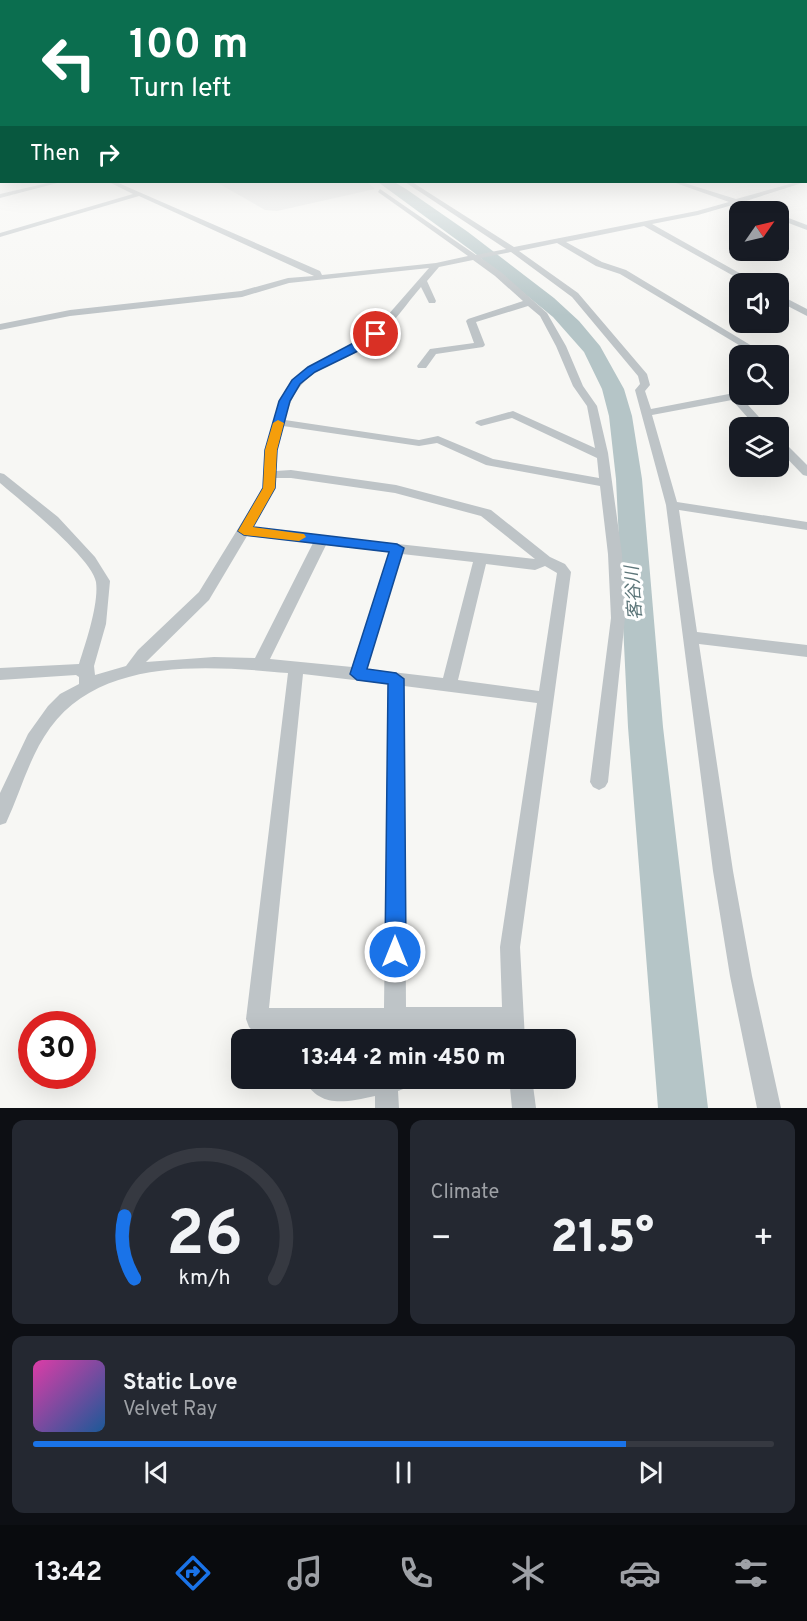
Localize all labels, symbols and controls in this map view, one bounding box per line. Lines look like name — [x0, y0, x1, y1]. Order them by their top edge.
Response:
text: 100 m — [129, 20, 248, 73]
icon: left — [30, 24, 108, 102]
text: Turn left — [129, 72, 231, 106]
icon: right — [92, 138, 125, 171]
text: Then — [30, 141, 80, 168]
north arrow — [729, 201, 789, 261]
map controls — [729, 201, 789, 477]
button: sound — [729, 273, 789, 333]
pin — [350, 308, 401, 359]
icon: arrive — [359, 317, 392, 350]
button: search — [729, 345, 789, 405]
button: layers — [729, 417, 789, 477]
water label: 客谷川 — [622, 563, 648, 621]
position arrow — [363, 920, 427, 984]
speed limit sign: 30 — [18, 1011, 96, 1089]
text: 13:44 · 2 min · 450 m — [301, 1045, 506, 1072]
text: Climate — [431, 1180, 499, 1206]
text: 26 — [166, 1198, 243, 1277]
text: 21.5° — [550, 1211, 654, 1268]
text: − — [431, 1219, 452, 1261]
text: + — [753, 1219, 774, 1261]
text: km/h — [179, 1265, 231, 1292]
text: Static Love — [123, 1370, 237, 1397]
text: Velvet Ray — [123, 1397, 217, 1423]
icon: previous — [140, 1456, 173, 1489]
icon: pause — [387, 1456, 420, 1489]
icon: next — [634, 1456, 667, 1489]
icon: directions — [172, 1552, 214, 1594]
icon: music — [284, 1552, 326, 1594]
icon: phone — [395, 1552, 437, 1594]
icon: climate — [507, 1552, 549, 1594]
icon: car — [619, 1552, 661, 1594]
icon: filters — [730, 1552, 772, 1594]
text: 13:42 — [35, 1556, 102, 1590]

